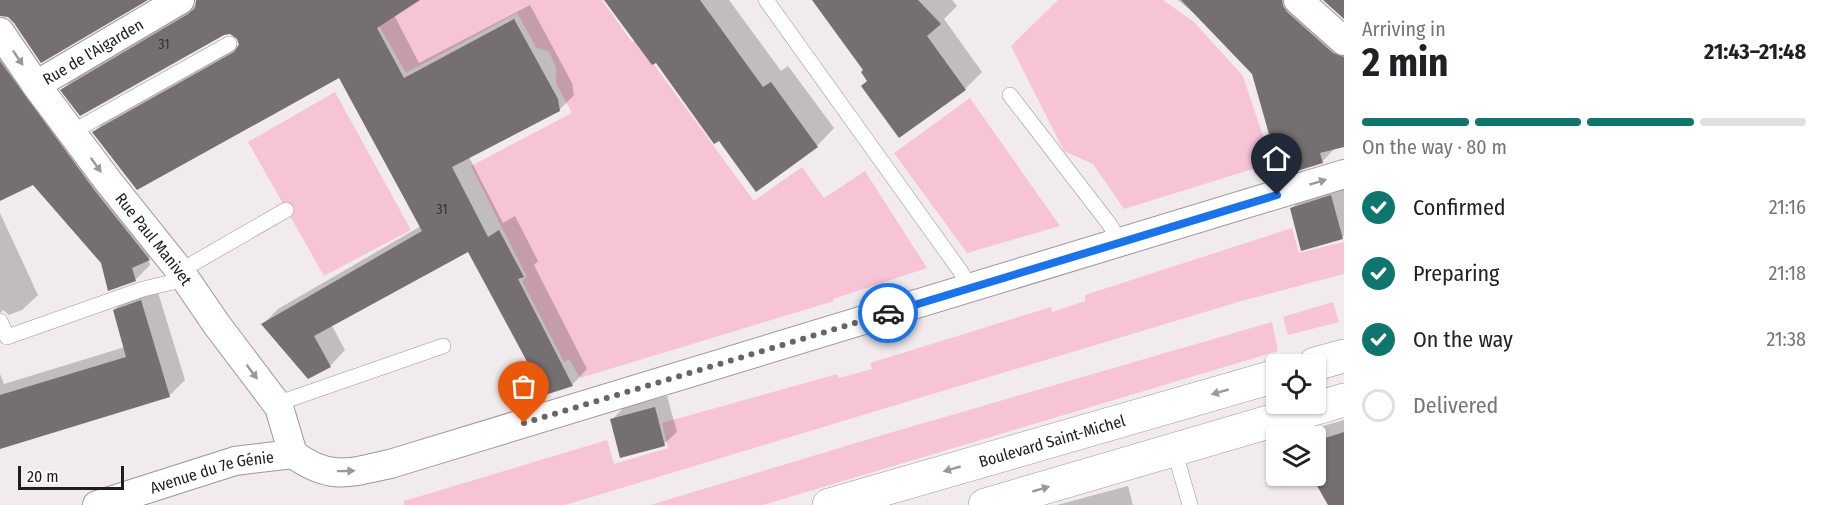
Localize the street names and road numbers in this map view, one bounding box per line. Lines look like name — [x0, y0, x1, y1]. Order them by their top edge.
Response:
street label: Rue de l'Aigarden — [39, 14, 146, 88]
street label: Rue Paul Manivet — [112, 189, 197, 289]
street label: Boulevard Saint-Michel — [977, 411, 1127, 471]
street label: Avenue du 7e Génie — [148, 447, 275, 497]

